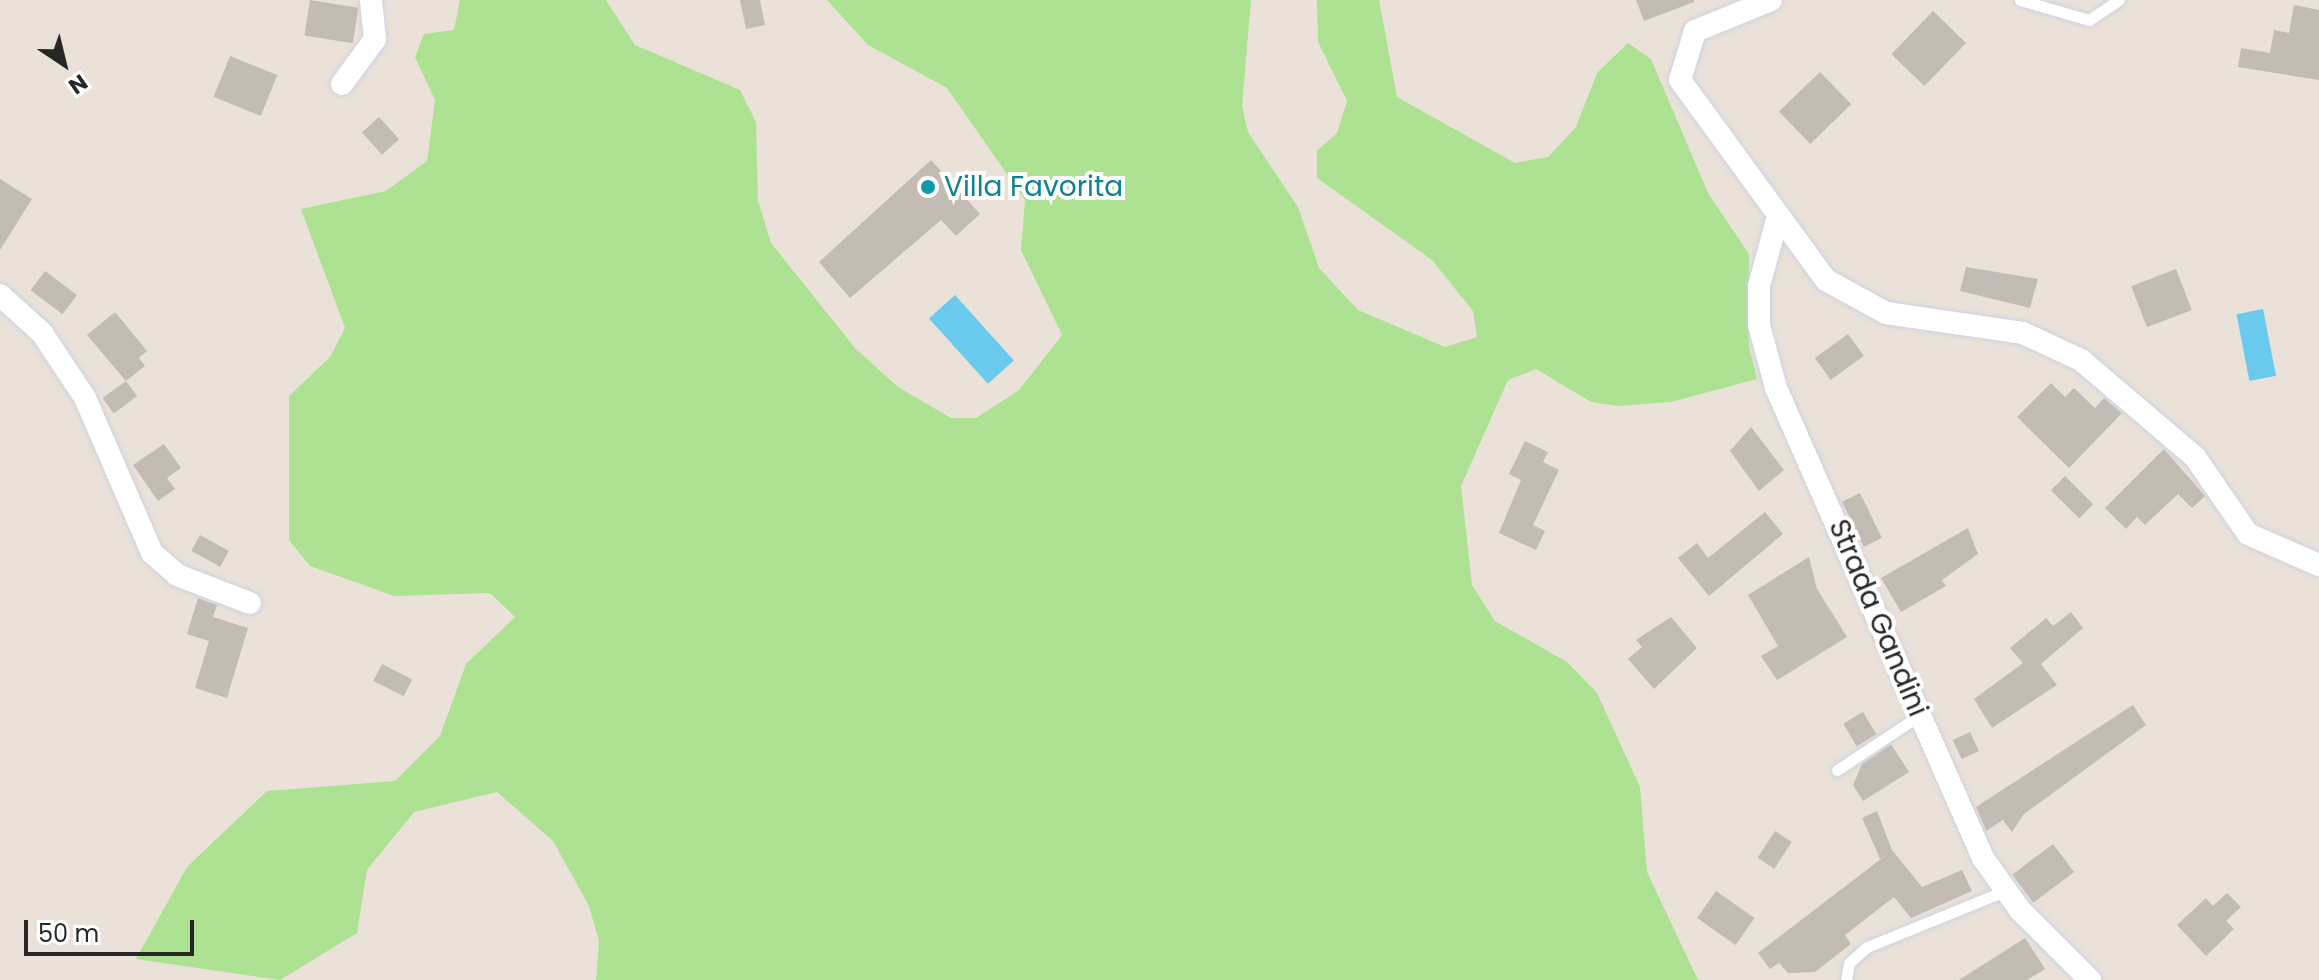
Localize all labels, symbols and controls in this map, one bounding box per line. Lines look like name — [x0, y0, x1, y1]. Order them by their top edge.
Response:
north arrow — [24, 24, 104, 104]
text: N — [62, 67, 94, 102]
place label: Villa Favorita — [944, 170, 1123, 204]
marker: Villa Favorita — [919, 178, 937, 196]
street label: Strada Gandini — [1821, 515, 1935, 721]
scale bar — [28, 904, 198, 954]
text: 50 m — [38, 917, 99, 950]

